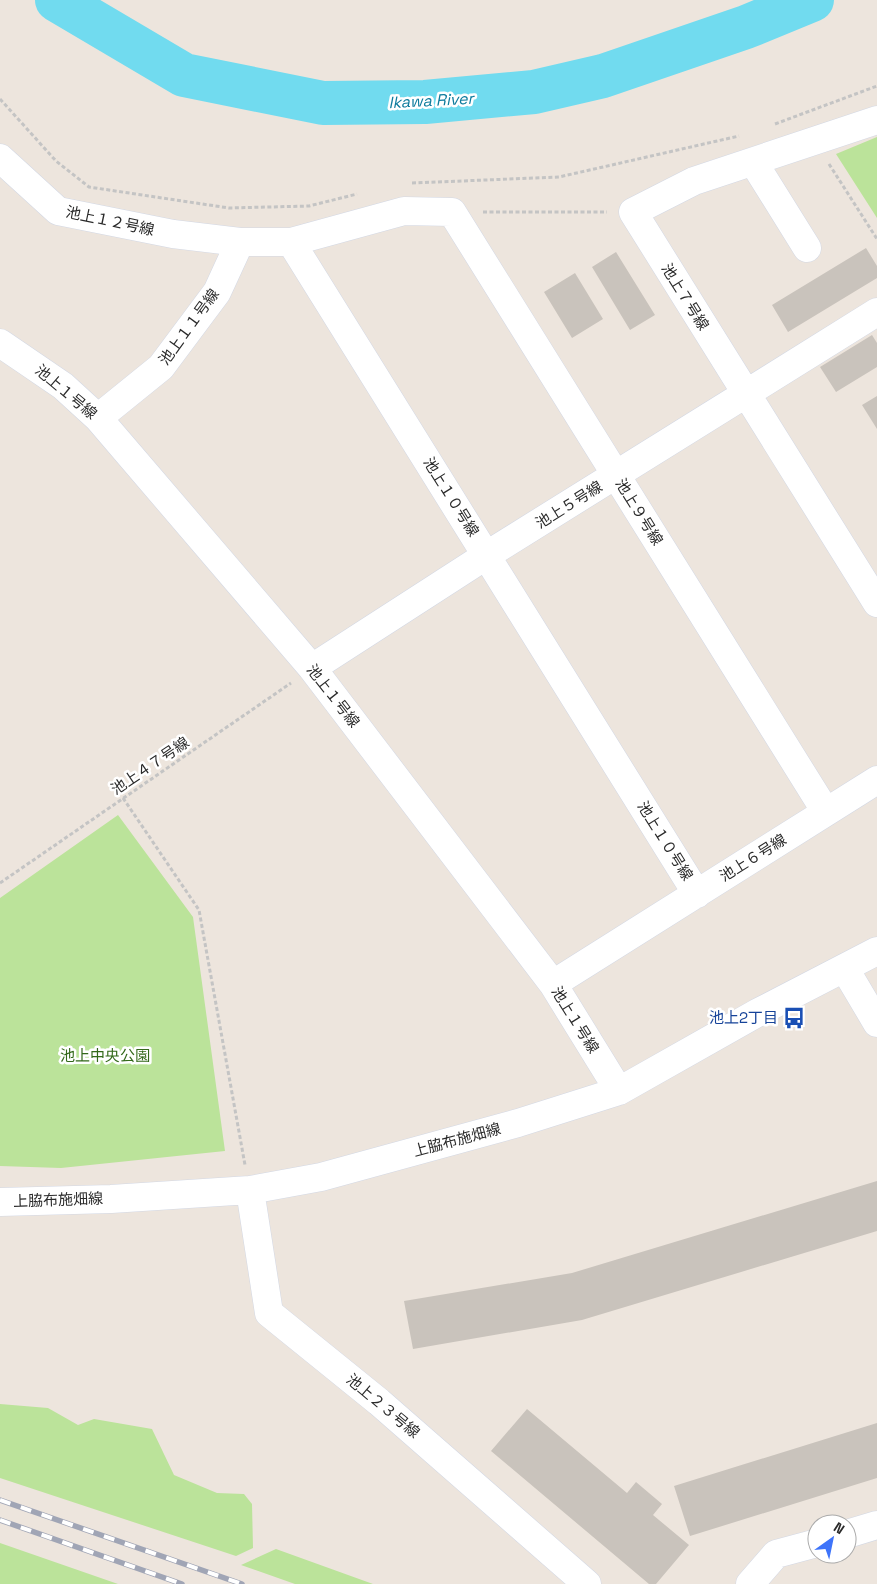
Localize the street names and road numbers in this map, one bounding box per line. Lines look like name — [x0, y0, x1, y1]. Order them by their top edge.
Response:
street label: 池上１２号線 — [64, 202, 156, 239]
street label: 池上７号線 — [657, 260, 713, 334]
street label: 池上１１号線 — [154, 285, 223, 369]
street label: 池上１号線 — [31, 360, 101, 423]
street label: 池上１０号線 — [420, 454, 483, 540]
street label: 池上９号線 — [611, 475, 667, 549]
street label: 池上５号線 — [532, 477, 606, 533]
street label: 池上１号線 — [303, 660, 364, 731]
street label: 池上４７号線 — [107, 733, 192, 799]
street label: 池上１０号線 — [634, 798, 697, 884]
street label: 池上６号線 — [716, 830, 790, 886]
street label: 池上１号線 — [547, 983, 603, 1057]
street label: 上脇布施畑線 — [411, 1119, 503, 1160]
street label: 上脇布施畑線 — [13, 1188, 103, 1211]
street label: 池上２３号線 — [343, 1369, 424, 1442]

